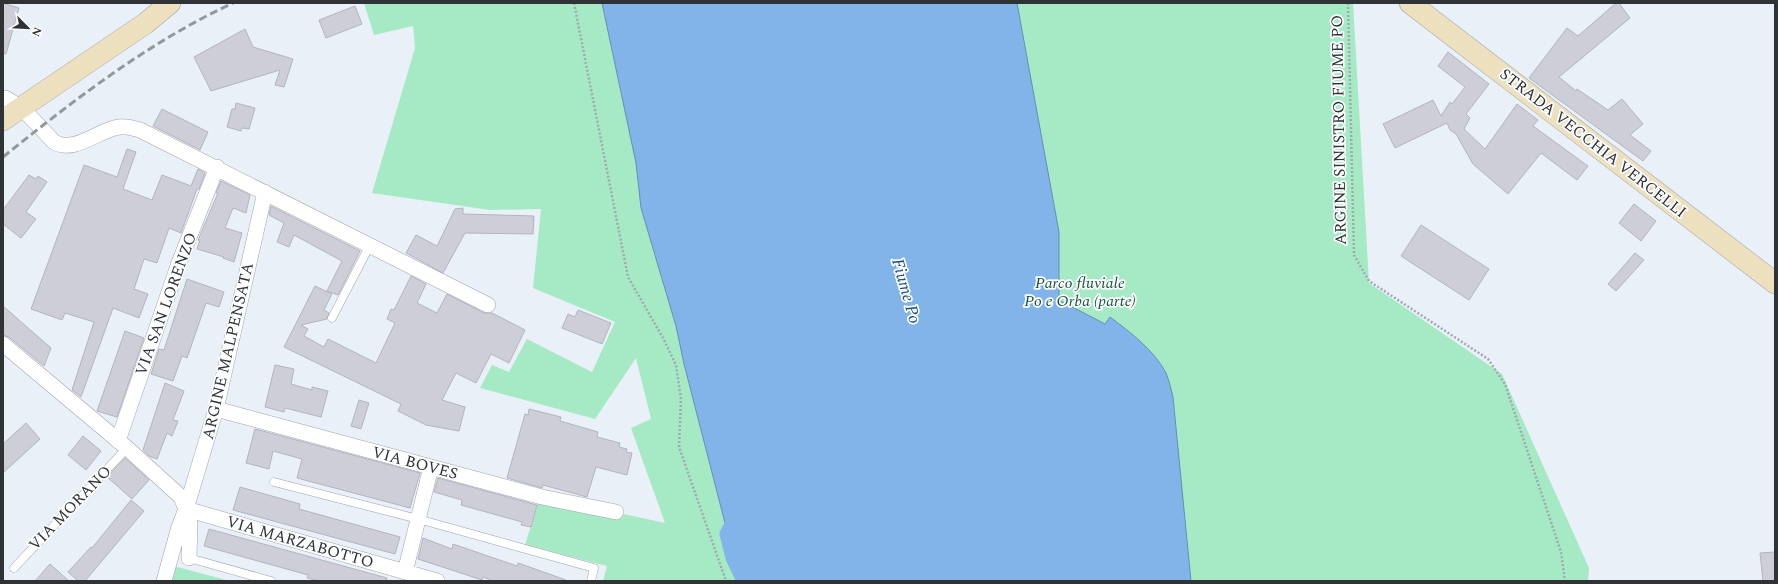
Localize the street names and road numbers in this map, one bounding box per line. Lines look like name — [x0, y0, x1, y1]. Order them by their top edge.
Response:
street label: ARGINE SINISTRO FIUME PO — [1325, 15, 1353, 245]
street label: STRADA VECCHIA VERCELLI — [1494, 62, 1692, 224]
street label: VIA SAN LORENZO — [129, 229, 203, 379]
street label: ARGINE MALPENSATA — [196, 260, 260, 442]
street label: VIA BOVES — [369, 440, 461, 486]
street label: VIA MORANO — [23, 460, 117, 556]
street label: VIA MARZABOTTO — [224, 509, 376, 575]

